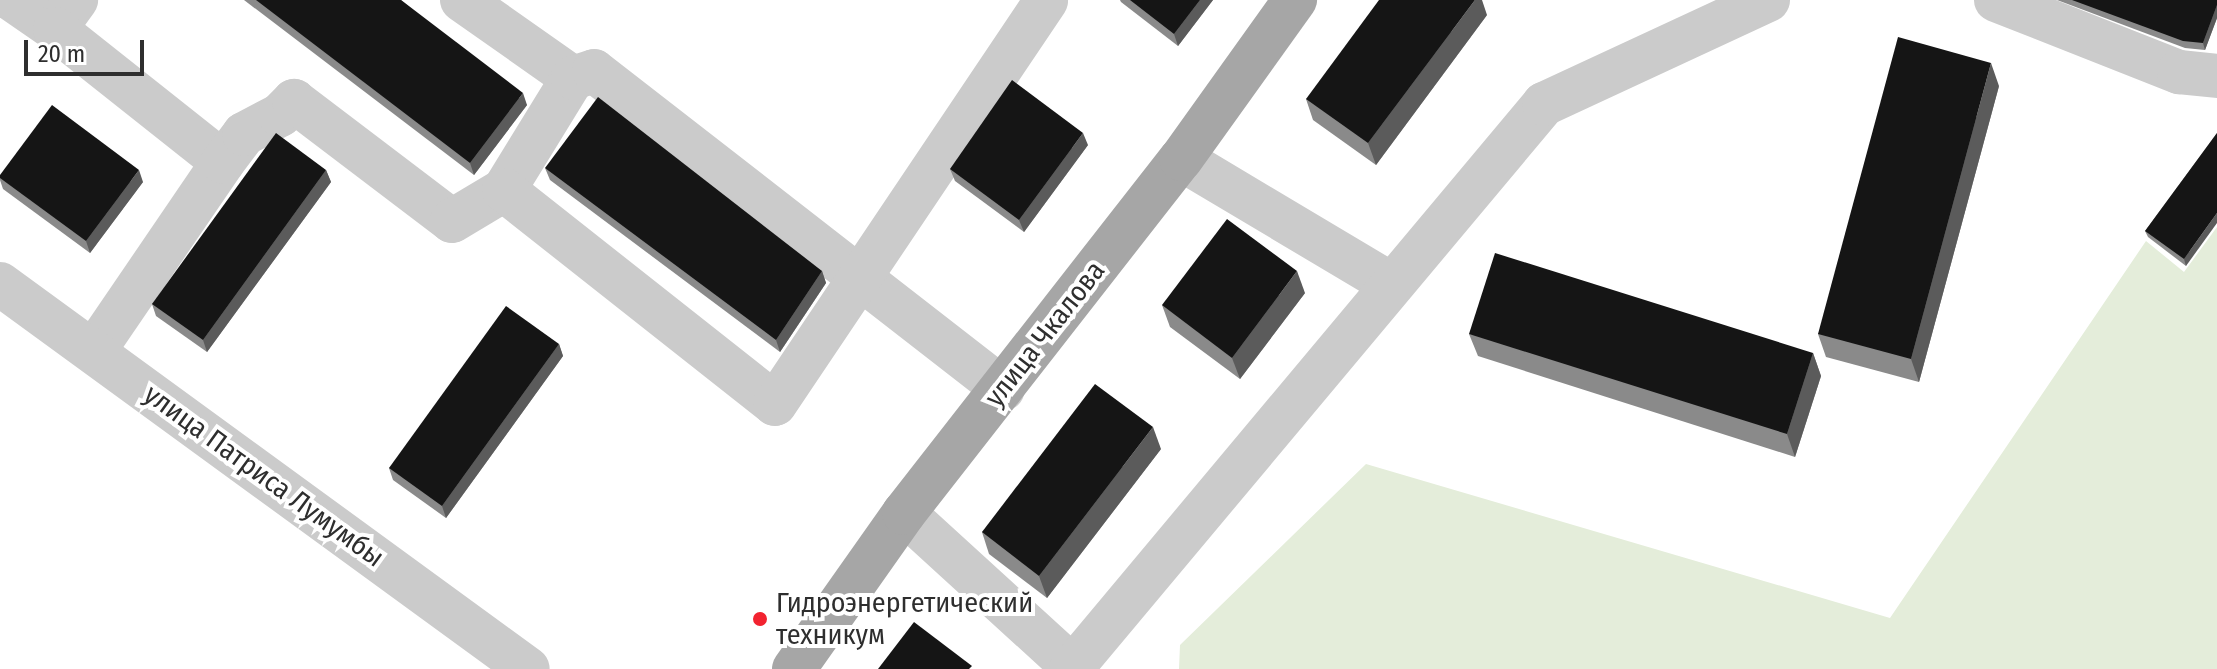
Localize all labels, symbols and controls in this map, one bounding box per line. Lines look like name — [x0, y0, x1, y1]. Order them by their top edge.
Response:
scale bar — [28, 24, 148, 74]
text: 20 m — [38, 40, 85, 68]
street label: улица Чкалова — [978, 255, 1112, 413]
street label: улица Патриса Лумумбы — [137, 378, 391, 574]
place label: Гидроэнергетический техникум — [776, 586, 1033, 652]
marker: Гидроэнергетический техникум — [751, 610, 769, 628]

